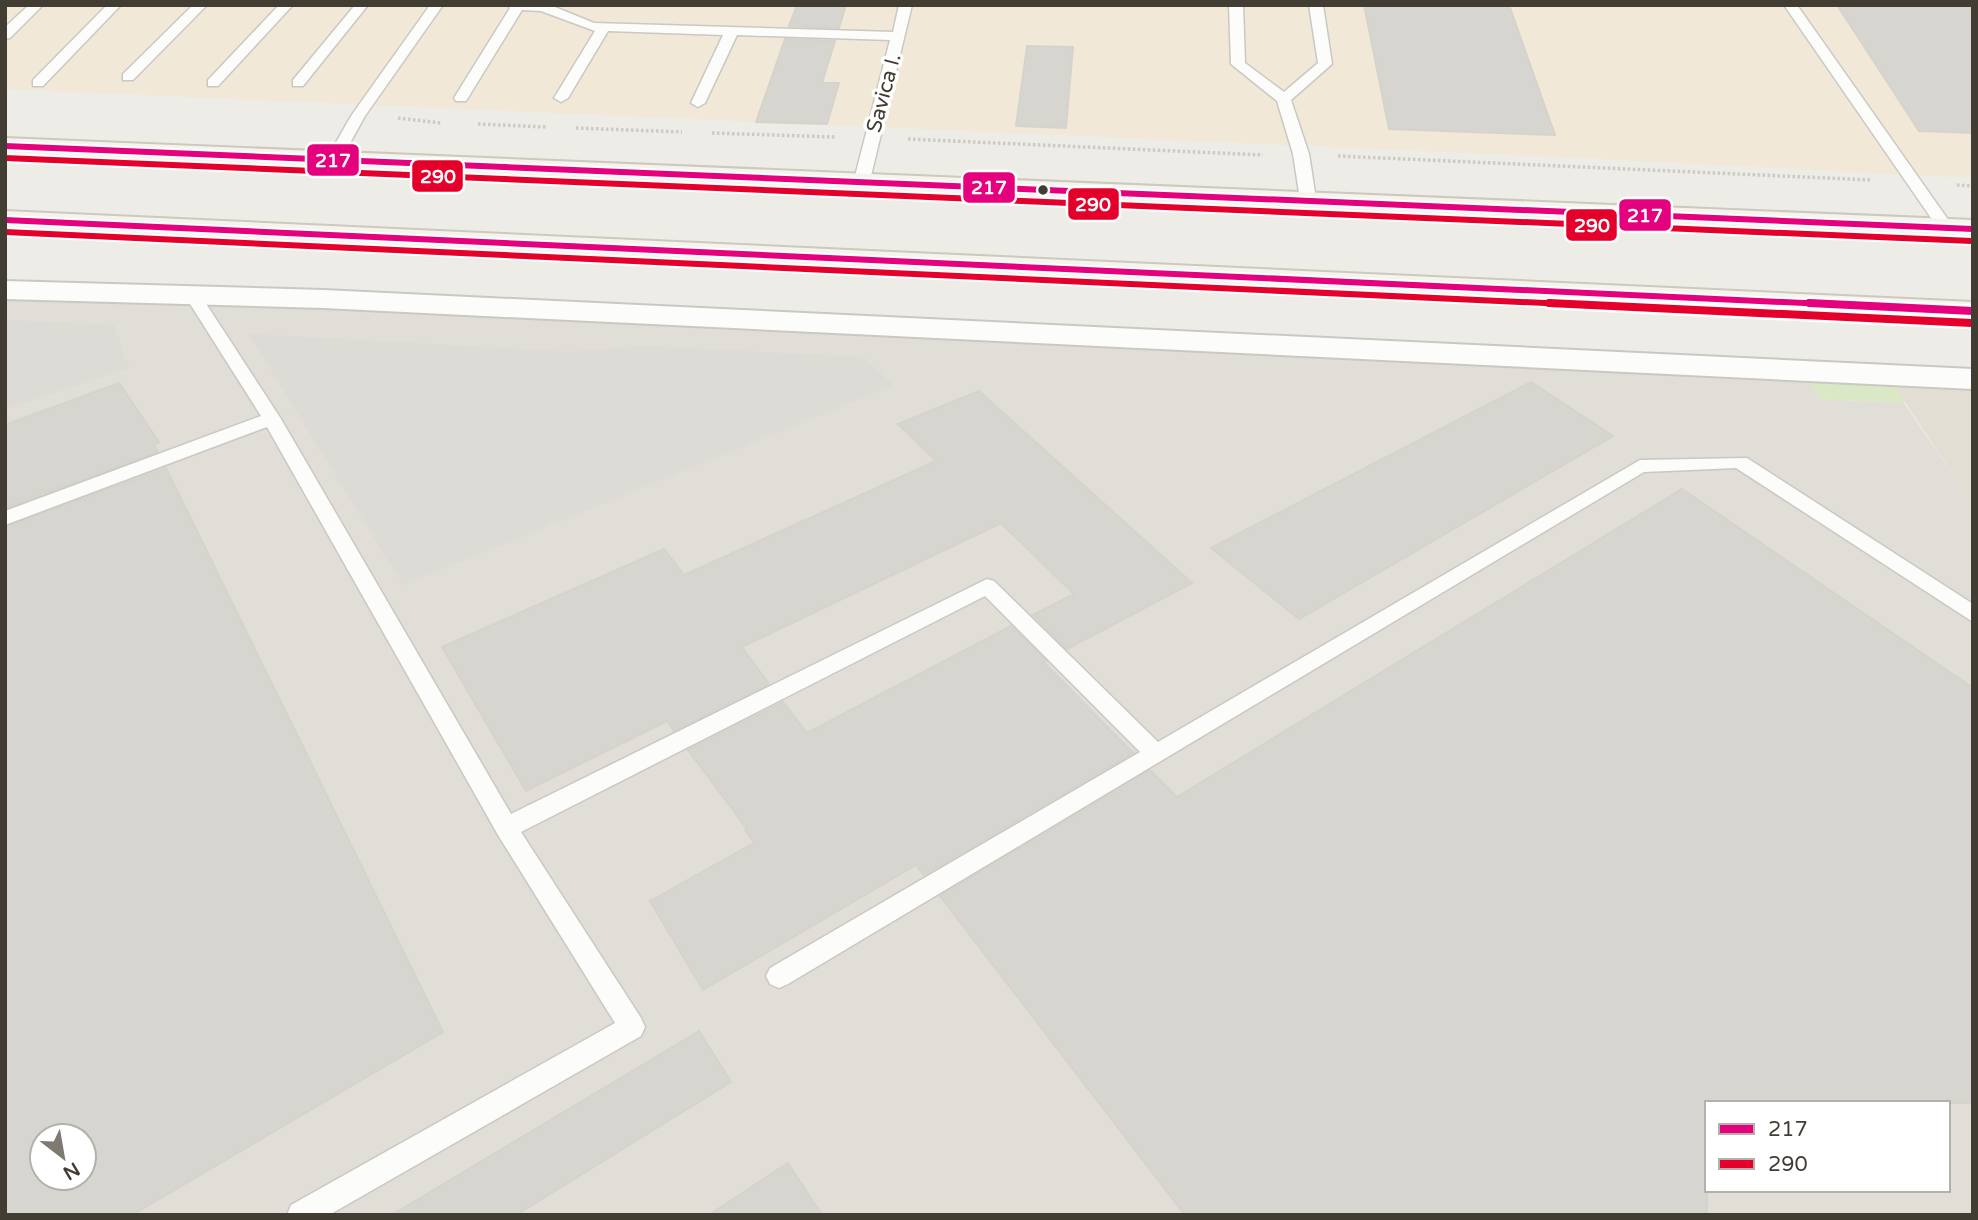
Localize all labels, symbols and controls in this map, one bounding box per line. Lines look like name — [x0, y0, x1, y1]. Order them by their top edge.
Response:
street label: Savica I. — [861, 51, 907, 135]
line badge: 217 — [306, 143, 360, 177]
text: 217 — [315, 150, 351, 172]
line badge: 290 — [411, 159, 464, 193]
text: 290 — [420, 166, 456, 188]
line badge: 217 — [962, 171, 1016, 204]
text: 217 — [971, 177, 1007, 199]
unlabelled marker — [1036, 183, 1050, 197]
line badge: 290 — [1067, 187, 1120, 221]
text: 290 — [1075, 194, 1111, 216]
line badge: 217 — [1618, 198, 1672, 232]
text: 217 — [1627, 205, 1663, 227]
line badge: 290 — [1565, 208, 1618, 242]
text: 290 — [1574, 215, 1610, 237]
legend — [1705, 1101, 1950, 1192]
text: 217 — [1768, 1117, 1808, 1142]
north arrow — [28, 1122, 98, 1192]
text: 290 — [1768, 1152, 1808, 1177]
text: N — [59, 1157, 83, 1184]

